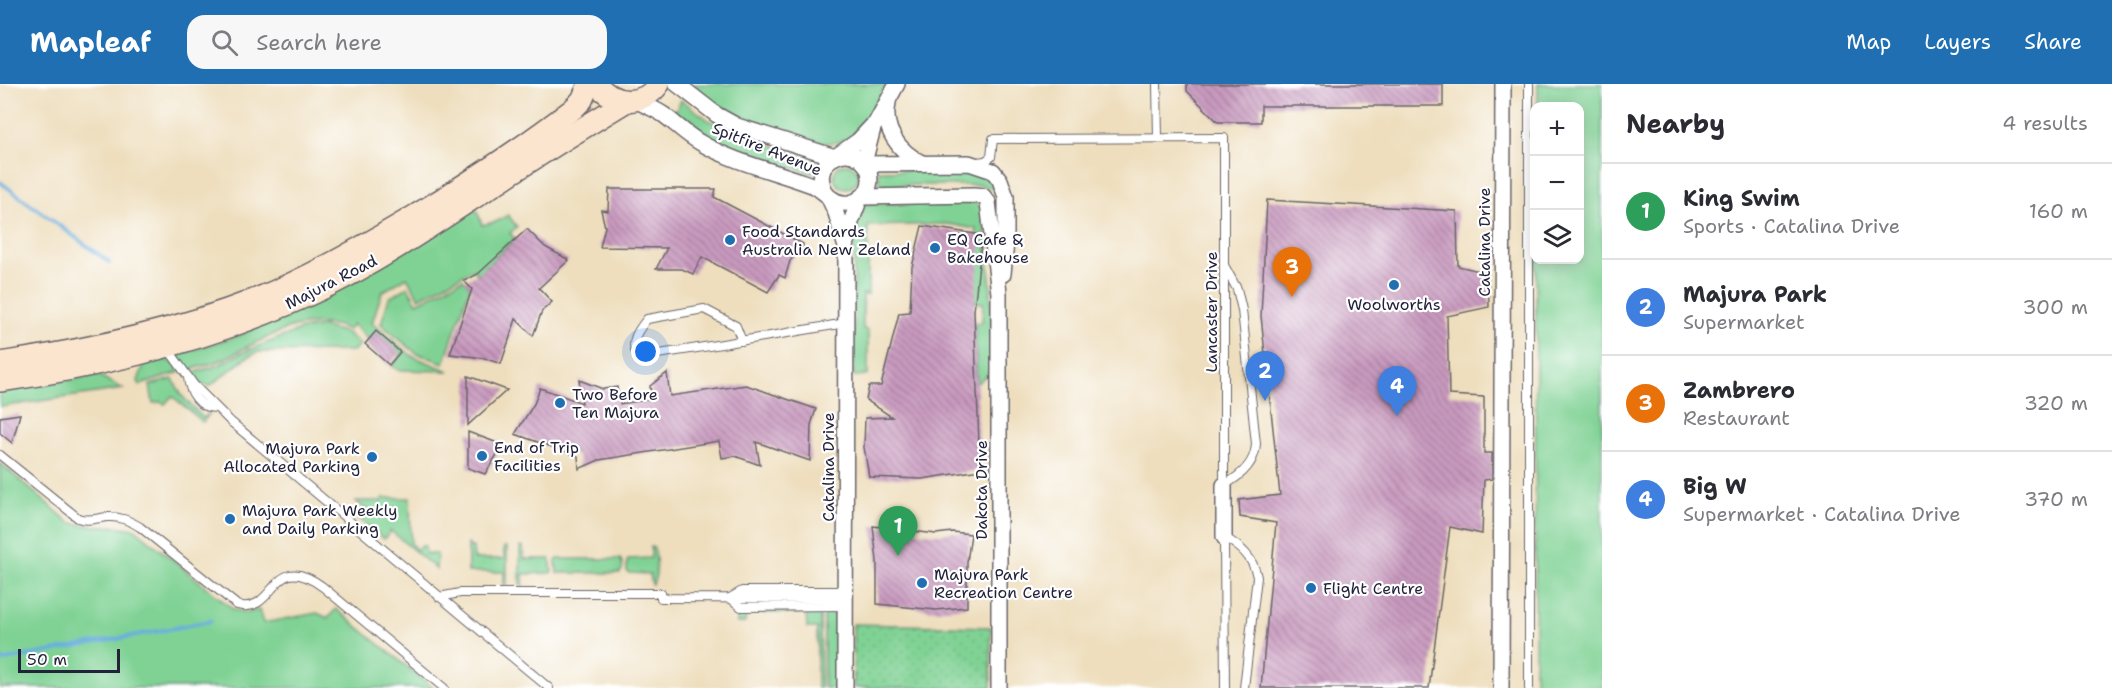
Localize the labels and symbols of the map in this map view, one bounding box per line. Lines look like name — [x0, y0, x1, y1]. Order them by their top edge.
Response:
street label: Spitfire Avenue — [709, 117, 825, 181]
street label: Catalina Drive — [1474, 187, 1495, 297]
place label: Food Standards Australia New Zeland — [742, 221, 911, 260]
place label: EQ Cafe & Bakehouse — [947, 229, 1029, 268]
marker: Food Standards Australia New Zeland — [723, 233, 737, 247]
marker: EQ Cafe & Bakehouse — [928, 241, 942, 255]
pin: 3 — [1272, 248, 1312, 297]
street label: Majura Road — [281, 250, 381, 314]
street label: Lancaster Drive — [1201, 251, 1222, 373]
marker: Woolworths — [1387, 278, 1401, 292]
place label: Woolworths — [1347, 294, 1441, 315]
your location — [631, 337, 660, 366]
pin: 2 — [1246, 352, 1284, 401]
pin: 4 — [1378, 366, 1416, 416]
place label: Two Before Ten Majura — [572, 384, 659, 423]
marker: Two Before Ten Majura — [553, 396, 567, 410]
street label: Catalina Drive — [818, 412, 839, 522]
place label: End of Trip Facilities — [494, 437, 579, 476]
place label: Majura Park Allocated Parking — [223, 438, 360, 477]
street label: Dakota Drive — [971, 440, 992, 540]
marker: End of Trip Facilities — [475, 449, 489, 463]
marker: Majura Park Allocated Parking — [365, 450, 379, 464]
place label: Majura Park Weekly and Daily Parking — [242, 500, 397, 539]
pin: 1 — [878, 506, 918, 556]
marker: Majura Park Weekly and Daily Parking — [223, 512, 237, 526]
place label: Majura Park Recreation Centre — [934, 564, 1073, 603]
marker: Majura Park Recreation Centre — [915, 576, 929, 590]
place label: Flight Centre — [1323, 578, 1423, 599]
marker: Flight Centre — [1304, 581, 1318, 595]
scale bar — [18, 646, 120, 674]

